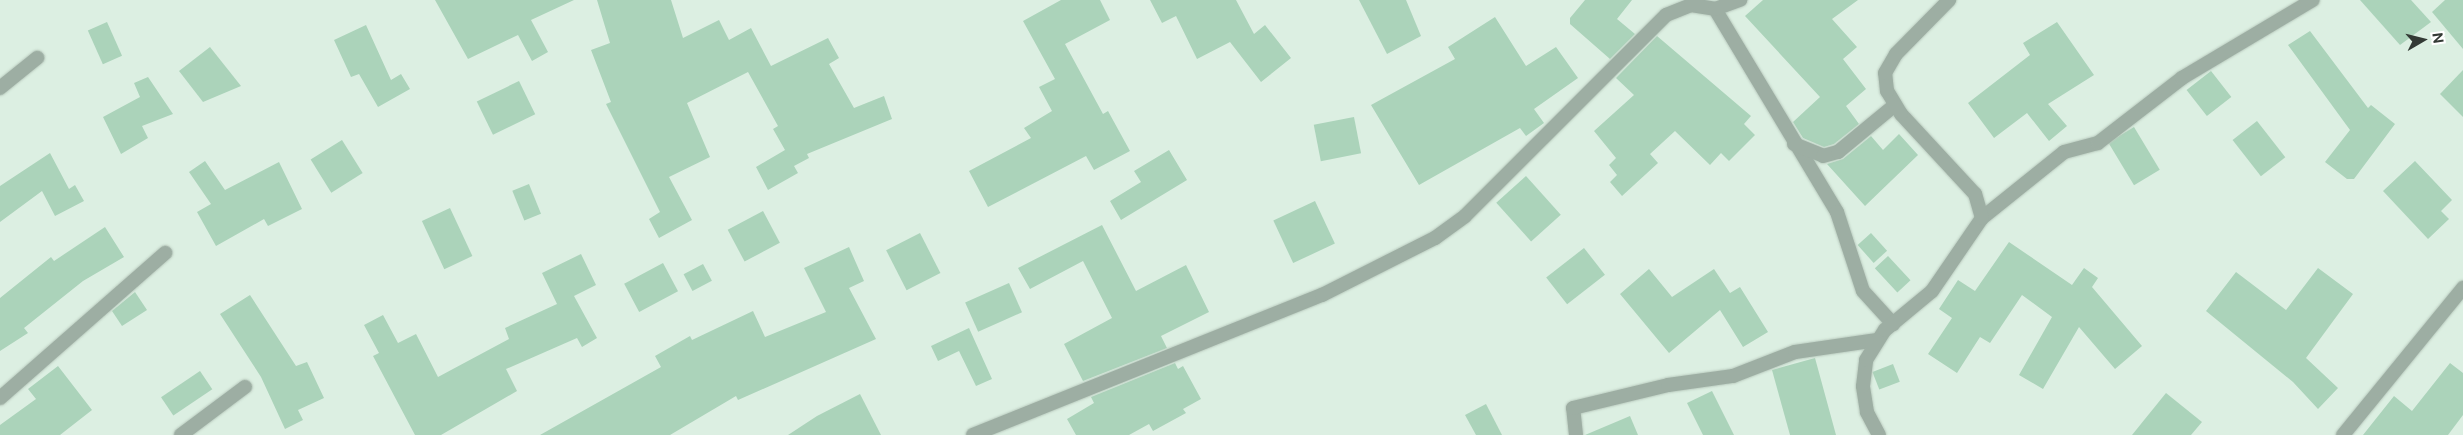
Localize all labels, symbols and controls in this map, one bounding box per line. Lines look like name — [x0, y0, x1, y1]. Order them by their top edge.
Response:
north arrow — [2398, 15, 2448, 65]
text: N — [2429, 31, 2447, 44]

